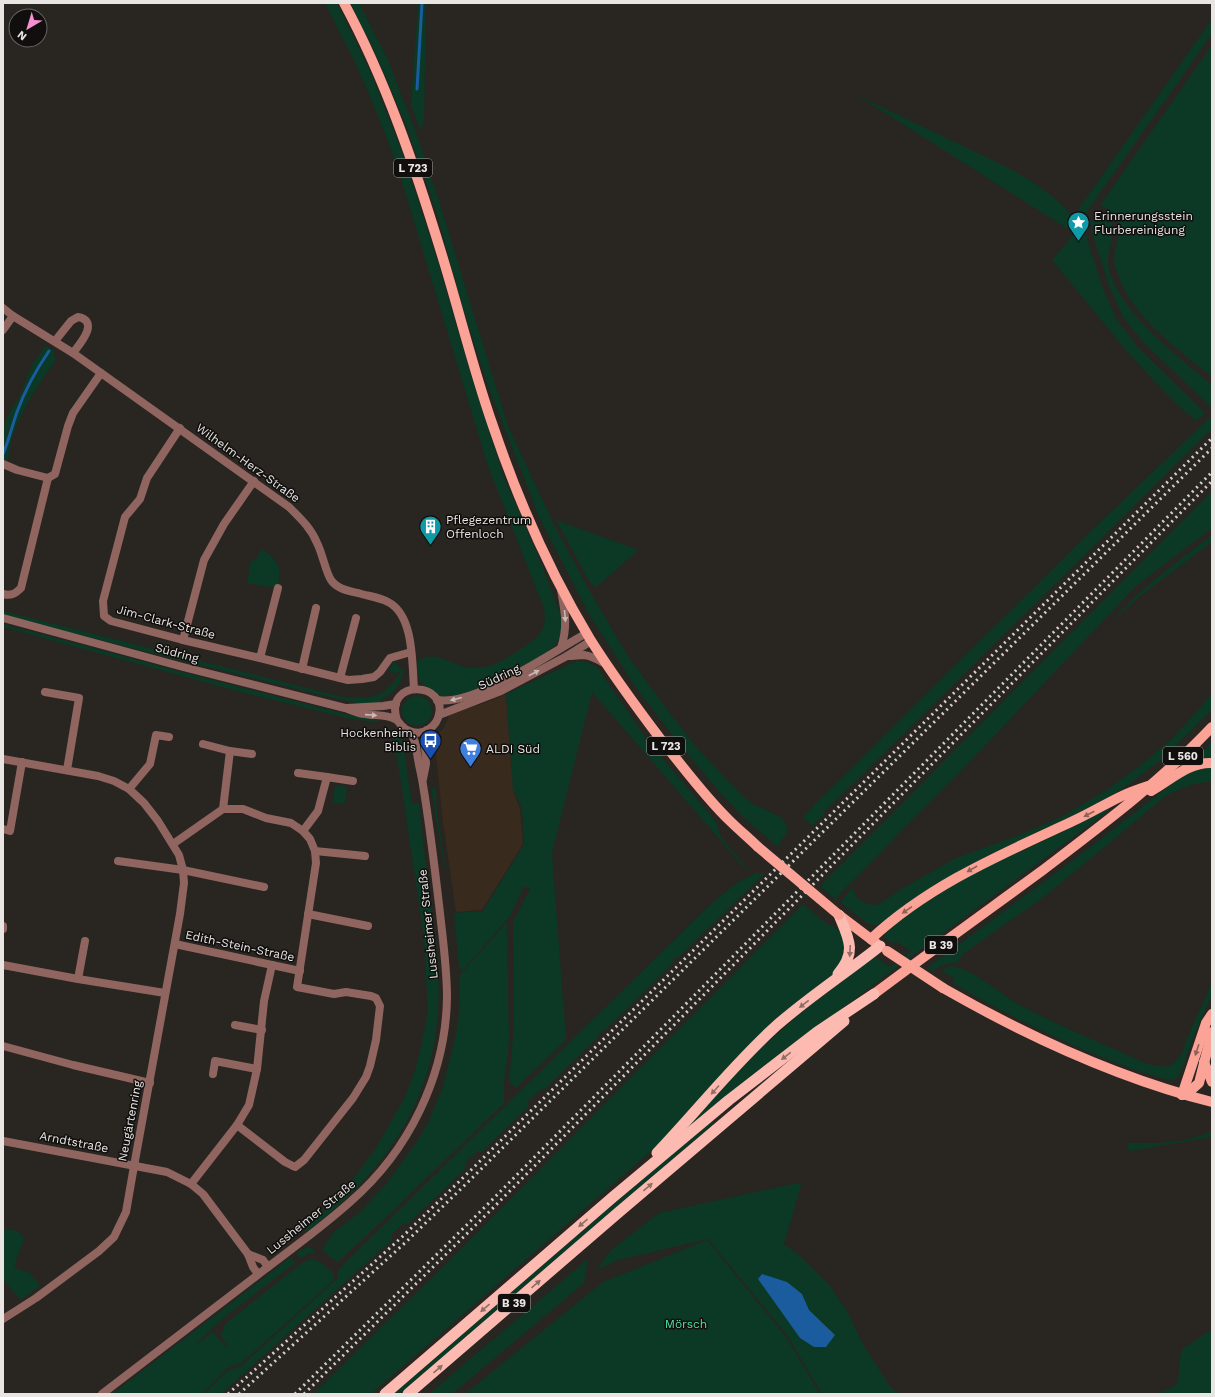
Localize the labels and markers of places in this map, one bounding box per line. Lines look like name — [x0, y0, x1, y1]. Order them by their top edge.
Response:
place label: Erinnerungsstein Flurbereinigung — [1094, 209, 1193, 237]
place icon: Erinnerungsstein Flurbereinigung — [1065, 210, 1091, 243]
place label: Pflegezentrum Offenloch — [446, 513, 531, 541]
building icon: Pflegezentrum Offenloch — [418, 514, 444, 547]
place label: Hockenheim, Biblis — [340, 726, 416, 754]
bus stop icon: Hockenheim, Biblis — [418, 727, 444, 760]
supermarket icon: ALDI Süd — [458, 736, 484, 769]
place label: ALDI Süd — [486, 742, 540, 756]

